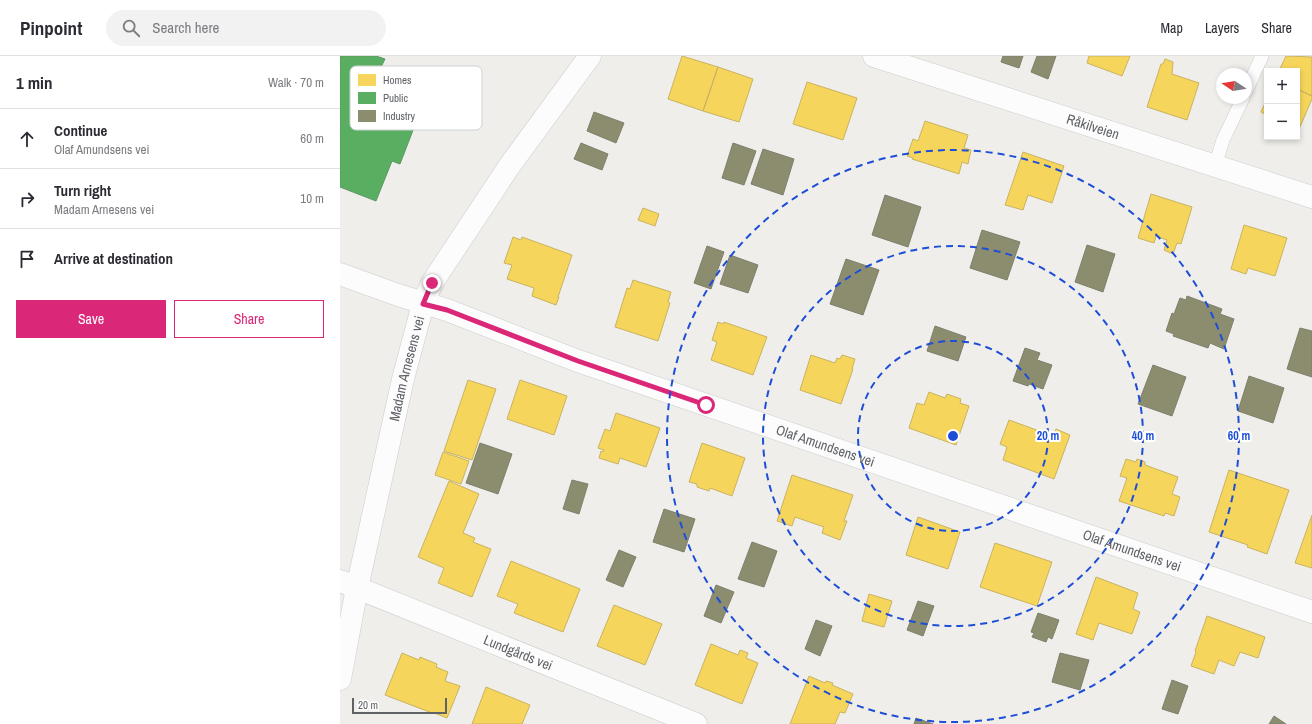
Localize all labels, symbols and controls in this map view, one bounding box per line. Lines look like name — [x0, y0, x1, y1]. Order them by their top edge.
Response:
search box — [106, 10, 386, 46]
text: Pinpoint — [20, 15, 82, 41]
icon: search — [120, 17, 142, 39]
text: Search here — [152, 17, 219, 38]
text: Map — [1161, 19, 1183, 37]
text: Layers — [1205, 19, 1239, 37]
text: Share — [1261, 19, 1292, 37]
legend — [350, 66, 482, 130]
north arrow — [1216, 68, 1252, 104]
map controls — [1264, 68, 1300, 140]
button: + — [1264, 68, 1300, 104]
text: 1 min — [16, 71, 52, 94]
text: Homes — [383, 73, 412, 87]
text: Walk · 70 m — [268, 74, 324, 91]
text: Public — [383, 91, 409, 105]
button: − — [1264, 104, 1300, 140]
text: Industry — [383, 109, 416, 123]
street label: Råkilveien — [1064, 110, 1122, 143]
text: Continue — [54, 120, 107, 141]
icon: ahead — [16, 128, 38, 150]
text: 60 m — [300, 130, 324, 147]
text: Olaf Amundsens vei — [54, 141, 149, 158]
text: Turn right — [54, 180, 111, 201]
icon: right — [16, 188, 38, 210]
text: 10 m — [300, 190, 324, 207]
text: Madam Arnesens vei — [54, 201, 154, 218]
icon: arrive — [16, 248, 38, 270]
text: Arrive at destination — [54, 248, 173, 269]
route end — [423, 274, 441, 292]
button: Save — [16, 300, 166, 338]
button: Share — [174, 300, 324, 338]
street label: Madam Arnesens vei — [385, 314, 428, 423]
route start — [697, 396, 715, 414]
street label: Olaf Amundsens vei — [774, 420, 877, 471]
text: 20 m — [1037, 428, 1059, 444]
text: 40 m — [1132, 428, 1154, 444]
text: 60 m — [1228, 428, 1250, 444]
centre of rings — [946, 429, 960, 443]
street label: Olaf Amundsens vei — [1080, 525, 1184, 576]
street label: Lundgårds vei — [481, 631, 555, 674]
scale bar — [352, 696, 447, 715]
text: 20 m — [358, 698, 378, 712]

